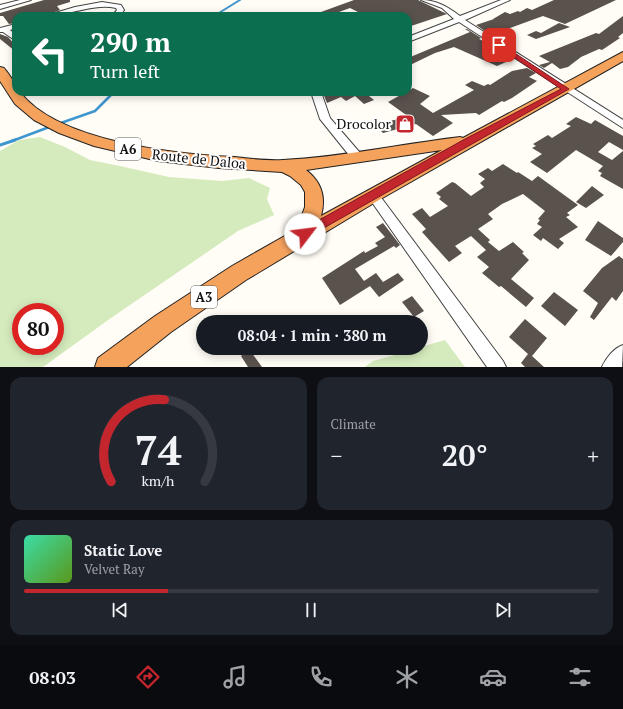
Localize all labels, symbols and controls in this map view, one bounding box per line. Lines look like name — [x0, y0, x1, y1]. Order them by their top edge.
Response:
text: 290 m — [90, 23, 171, 60]
icon: left — [24, 28, 76, 80]
pin — [482, 28, 516, 62]
icon: arrive — [488, 34, 510, 56]
text: Turn left — [90, 59, 160, 83]
shop icon: Drocolor — [394, 113, 416, 135]
place label: Drocolor — [337, 114, 392, 133]
road number: A6 — [115, 138, 141, 160]
street label: Route de Daloa — [151, 144, 247, 173]
position arrow — [284, 213, 326, 255]
road number: A3 — [191, 286, 217, 308]
speed limit sign: 80 — [12, 303, 64, 355]
text: 08:04 · 1 min · 380 m — [238, 325, 386, 345]
text: Climate — [331, 415, 376, 433]
text: 74 — [135, 421, 182, 476]
text: 20° — [442, 435, 488, 475]
text: − — [331, 441, 342, 470]
text: + — [587, 441, 599, 470]
text: km/h — [142, 470, 175, 489]
text: Static Love — [84, 540, 162, 560]
text: Velvet Ray — [84, 560, 144, 578]
icon: previous — [109, 599, 131, 621]
icon: pause — [300, 599, 322, 621]
icon: next — [492, 599, 514, 621]
icon: directions — [134, 663, 162, 691]
icon: music — [221, 663, 249, 691]
icon: phone — [307, 663, 335, 691]
icon: climate — [393, 663, 421, 691]
icon: car — [479, 663, 507, 691]
icon: filters — [566, 663, 594, 691]
text: 08:03 — [29, 665, 76, 689]

